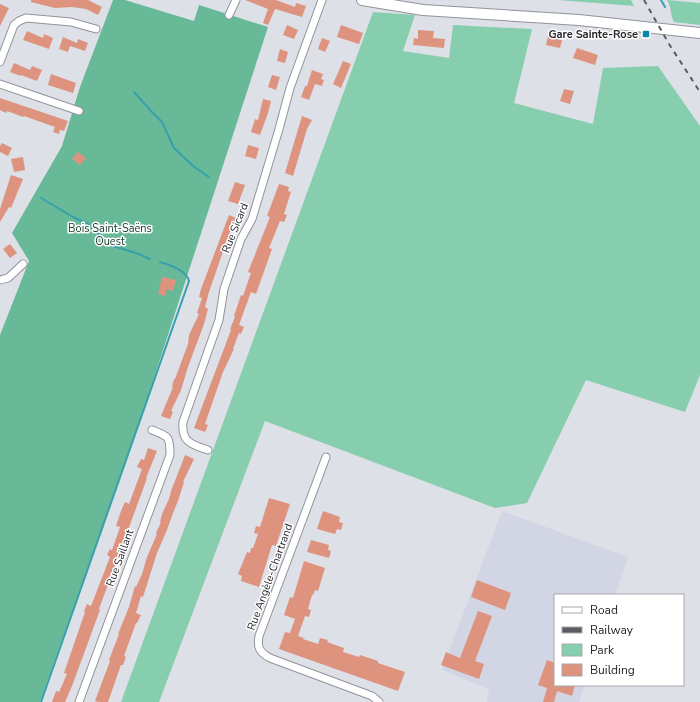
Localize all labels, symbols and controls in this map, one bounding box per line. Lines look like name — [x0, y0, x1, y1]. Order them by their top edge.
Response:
place label: Gare Sainte-Rose — [548, 27, 638, 42]
marker: Gare Sainte-Rose — [641, 29, 651, 39]
street label: Rue Sicard — [218, 201, 252, 255]
park label: Bois Saint-Saëns Ouest — [68, 221, 152, 249]
street label: Rue Angèle-Chartrand — [244, 522, 296, 632]
street label: Rue Saillant — [103, 527, 137, 589]
legend — [554, 594, 684, 686]
text: Road — [590, 602, 618, 618]
text: Railway — [590, 622, 634, 638]
text: Park — [590, 642, 615, 658]
text: Building — [590, 662, 635, 678]

